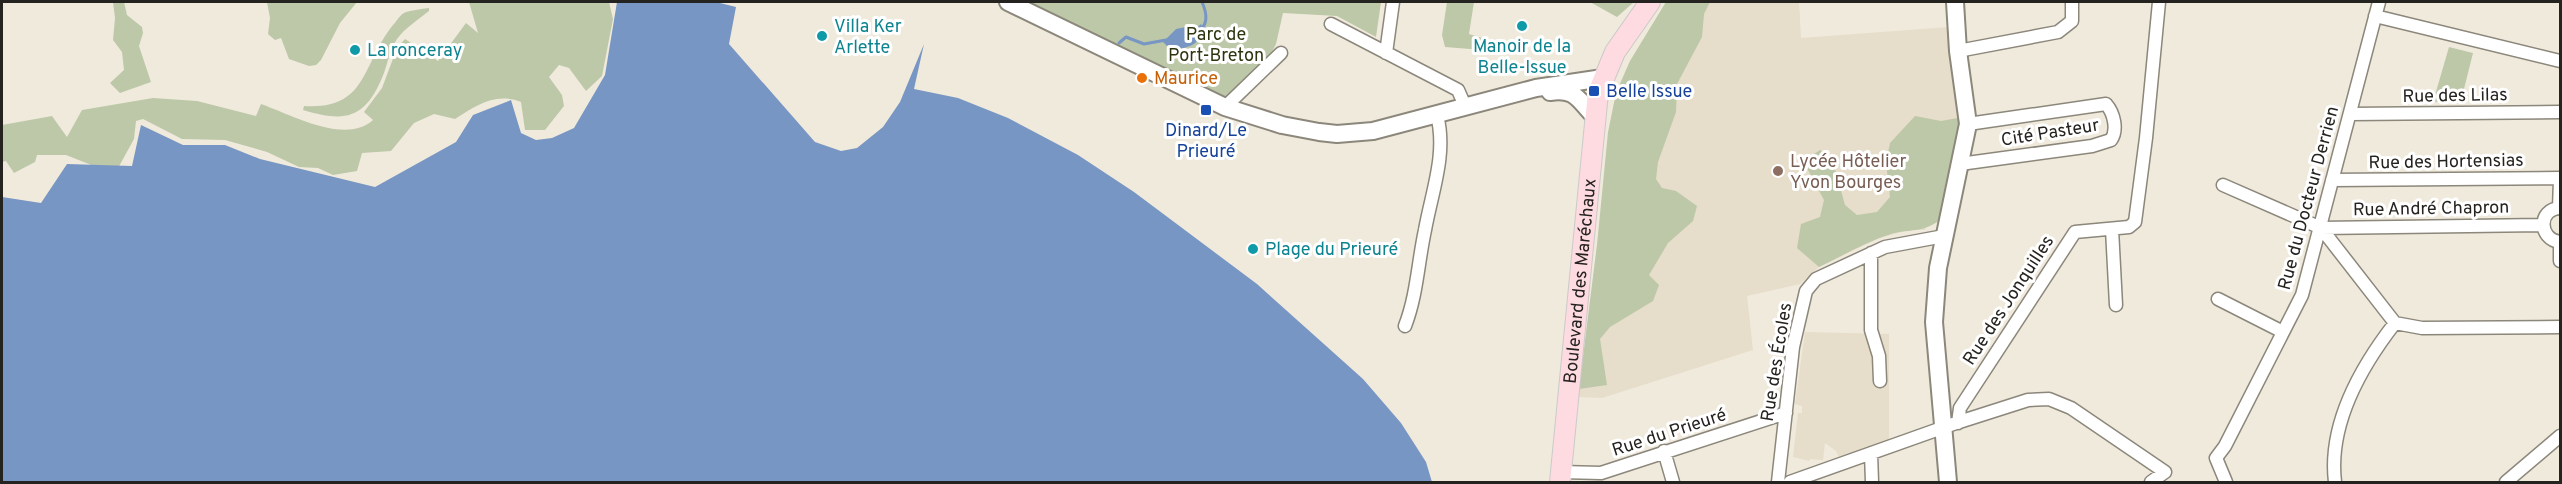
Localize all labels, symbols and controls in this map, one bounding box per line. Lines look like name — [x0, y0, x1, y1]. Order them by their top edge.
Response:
place label: Villa Ker Arlette — [834, 16, 902, 60]
marker: Manoir de la Belle-Issue — [1515, 19, 1529, 33]
park label: Parc de Port-Breton — [1168, 24, 1264, 68]
marker: Villa Ker Arlette — [815, 29, 829, 43]
place label: Manoir de la Belle-Issue — [1473, 36, 1571, 80]
place label: La ronceray — [367, 40, 462, 63]
marker: La ronceray — [348, 43, 362, 57]
place label: Maurice — [1154, 68, 1218, 91]
marker: Maurice — [1135, 71, 1149, 85]
place label: Belle Issue — [1606, 81, 1692, 104]
marker: Belle Issue — [1587, 84, 1601, 98]
street label: Rue des Lilas — [2402, 84, 2508, 109]
marker: Dinard/Le Prieuré — [1199, 103, 1213, 117]
street label: Rue du Docteur Derrien — [2274, 104, 2345, 293]
street label: Cité Pasteur — [2000, 114, 2101, 153]
place label: Dinard/Le Prieuré — [1165, 120, 1247, 164]
street label: Rue des Hortensias — [2368, 150, 2524, 175]
place label: Lycée Hôtelier Yvon Bourges — [1790, 151, 1906, 195]
marker: Lycée Hôtelier Yvon Bourges — [1771, 164, 1785, 178]
street label: Boulevard des Maréchaux — [1560, 177, 1603, 385]
street label: Rue André Chapron — [2353, 197, 2509, 222]
street label: Rue des Jonquilles — [1959, 232, 2060, 370]
place label: Plage du Prieuré — [1265, 239, 1398, 262]
marker: Plage du Prieuré — [1246, 242, 1260, 256]
street label: Rue des Écoles — [1755, 301, 1798, 423]
street label: Rue du Prieuré — [1609, 404, 1730, 463]

